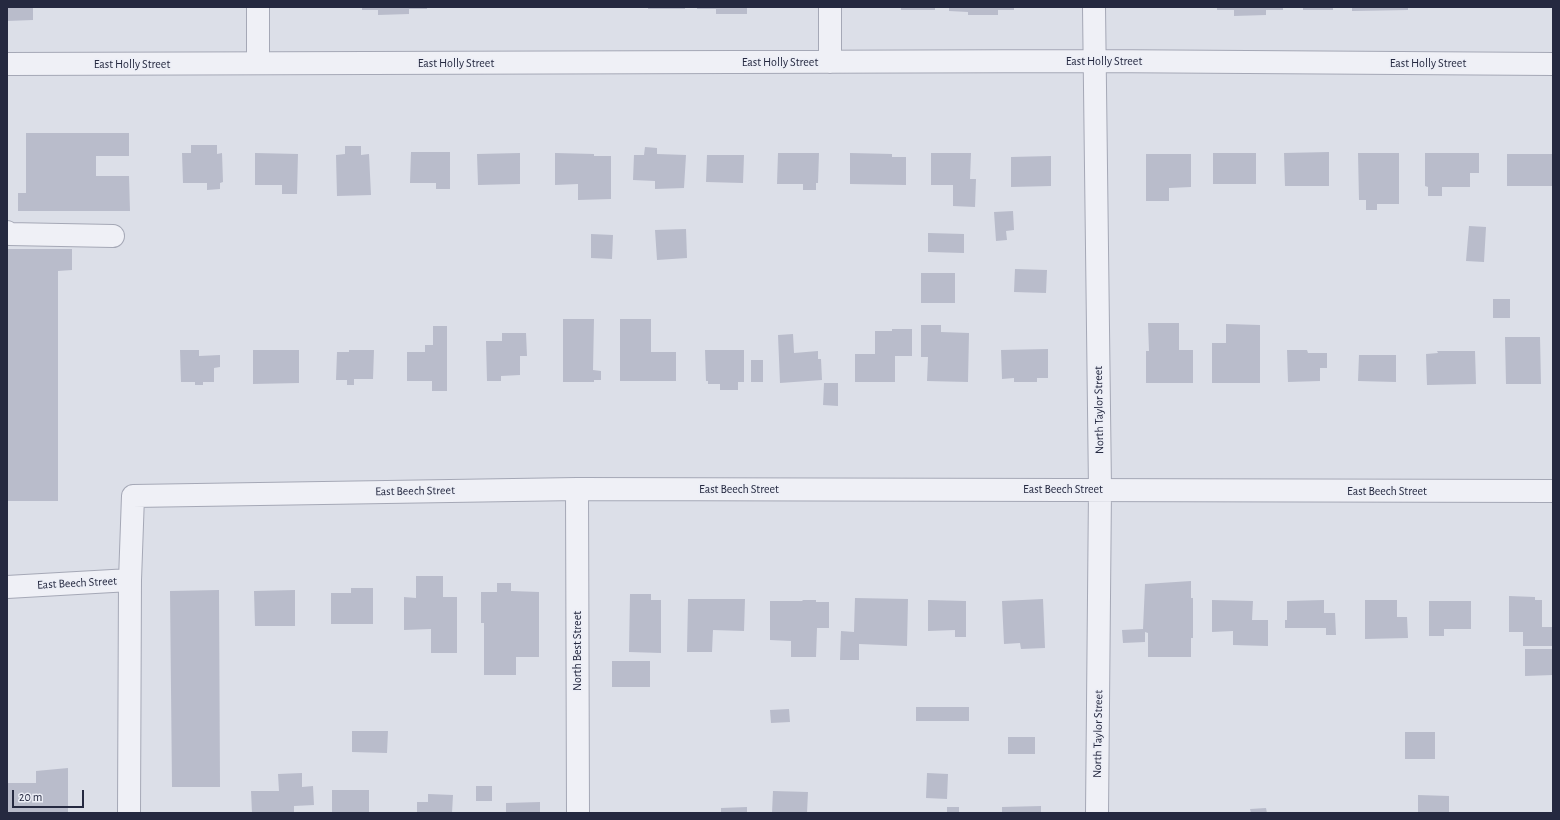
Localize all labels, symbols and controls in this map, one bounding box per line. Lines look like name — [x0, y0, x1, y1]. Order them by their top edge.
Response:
street label: East Holly Street — [1066, 54, 1142, 68]
street label: East Holly Street — [742, 55, 818, 69]
street label: East Holly Street — [418, 56, 494, 70]
street label: East Holly Street — [1390, 56, 1466, 70]
street label: East Holly Street — [94, 57, 170, 71]
street label: North Taylor Street — [1091, 366, 1107, 454]
street label: East Beech Street — [699, 482, 779, 496]
street label: East Beech Street — [1023, 482, 1103, 496]
street label: East Beech Street — [375, 483, 455, 499]
street label: East Beech Street — [1347, 484, 1427, 498]
street label: East Beech Street — [37, 574, 117, 592]
street label: North Best Street — [570, 611, 584, 691]
street label: North Taylor Street — [1090, 690, 1106, 778]
scale bar — [14, 782, 86, 808]
text: 20 m — [19, 791, 42, 803]

